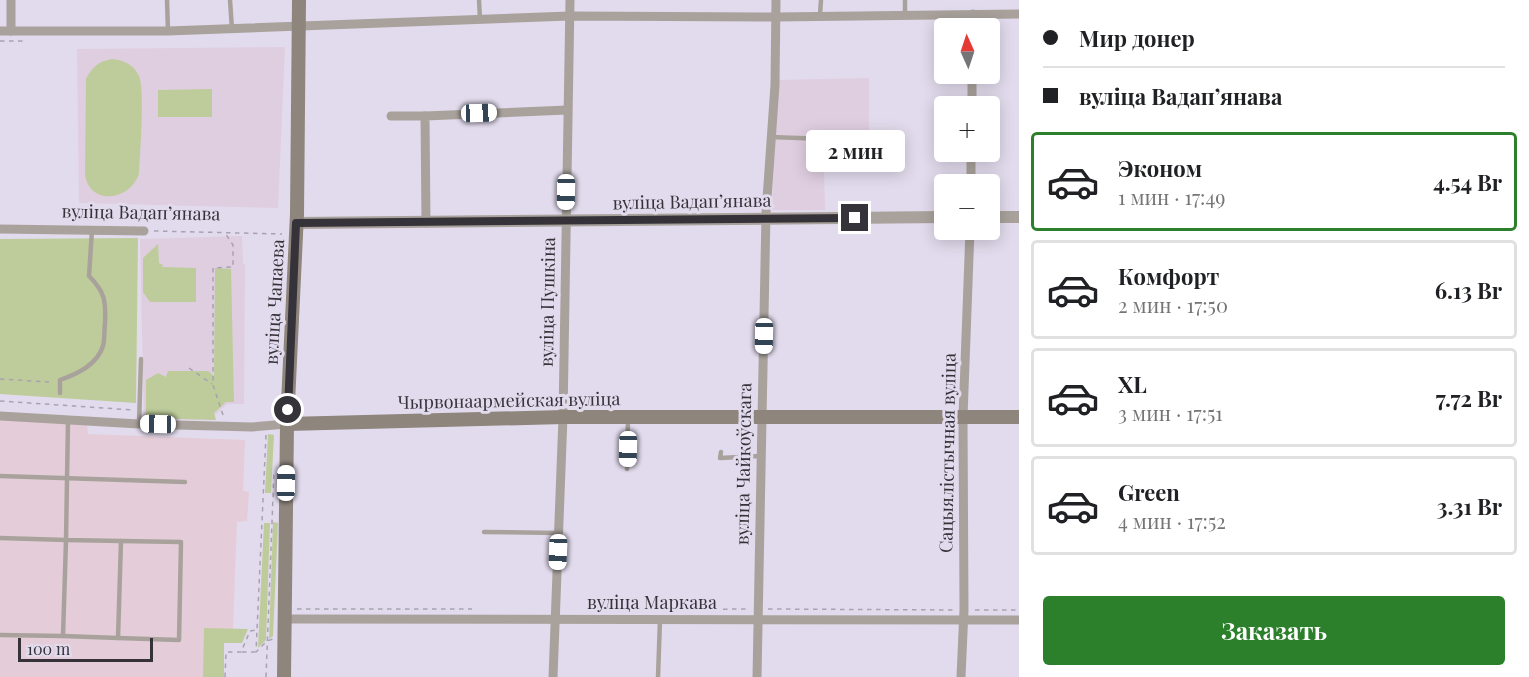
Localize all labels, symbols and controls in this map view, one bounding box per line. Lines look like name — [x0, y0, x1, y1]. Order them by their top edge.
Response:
north arrow — [934, 18, 1000, 84]
map controls — [934, 18, 1000, 240]
text: Мир донер — [1079, 23, 1195, 53]
text: вуліца Вадапʼянава — [1079, 81, 1282, 111]
button: + — [934, 96, 1000, 162]
car — [461, 103, 497, 123]
callout: 2 мин — [806, 131, 904, 173]
text: 2 мин — [828, 137, 883, 164]
text: Эконом — [1118, 153, 1202, 183]
icon: car — [1046, 155, 1100, 209]
text: 4.54 Br — [1433, 167, 1502, 197]
car — [557, 174, 575, 210]
button: − — [934, 174, 1000, 240]
text: 1 мин · 17:49 — [1118, 183, 1225, 210]
street label: вуліца Вадапʼянава — [612, 188, 772, 214]
street label: вуліца Вадапʼянава — [61, 199, 221, 225]
route end — [841, 204, 868, 231]
street label: вуліца Пушкіна — [534, 237, 560, 367]
street label: вуліца Чапаева — [259, 239, 289, 365]
text: Комфорт — [1118, 261, 1219, 291]
icon: car — [1046, 263, 1100, 317]
text: 6.13 Br — [1435, 275, 1502, 305]
text: 2 мин · 17:50 — [1118, 291, 1228, 318]
car — [755, 318, 773, 354]
street label: Сацыялістычная вуліца — [933, 353, 961, 553]
text: XL — [1118, 369, 1147, 399]
icon: car — [1046, 371, 1100, 425]
street label: вуліца Чайкоўскага — [730, 382, 756, 545]
text: 7.72 Br — [1436, 383, 1502, 413]
street label: Чырвонаармейская вуліца — [397, 386, 621, 414]
route start — [274, 396, 301, 423]
text: 3 мин · 17:51 — [1118, 399, 1223, 426]
car — [140, 415, 176, 433]
car — [619, 431, 637, 467]
car — [277, 465, 295, 501]
text: Green — [1118, 477, 1180, 507]
icon: car — [1046, 479, 1100, 533]
text: 3.31 Br — [1437, 491, 1502, 521]
text: 4 мин · 17:52 — [1118, 507, 1226, 534]
car — [548, 534, 568, 570]
street label: вуліца Маркава — [587, 590, 717, 614]
button: Заказать — [1043, 596, 1505, 665]
scale bar — [18, 635, 153, 662]
text: 100 m — [27, 638, 70, 659]

